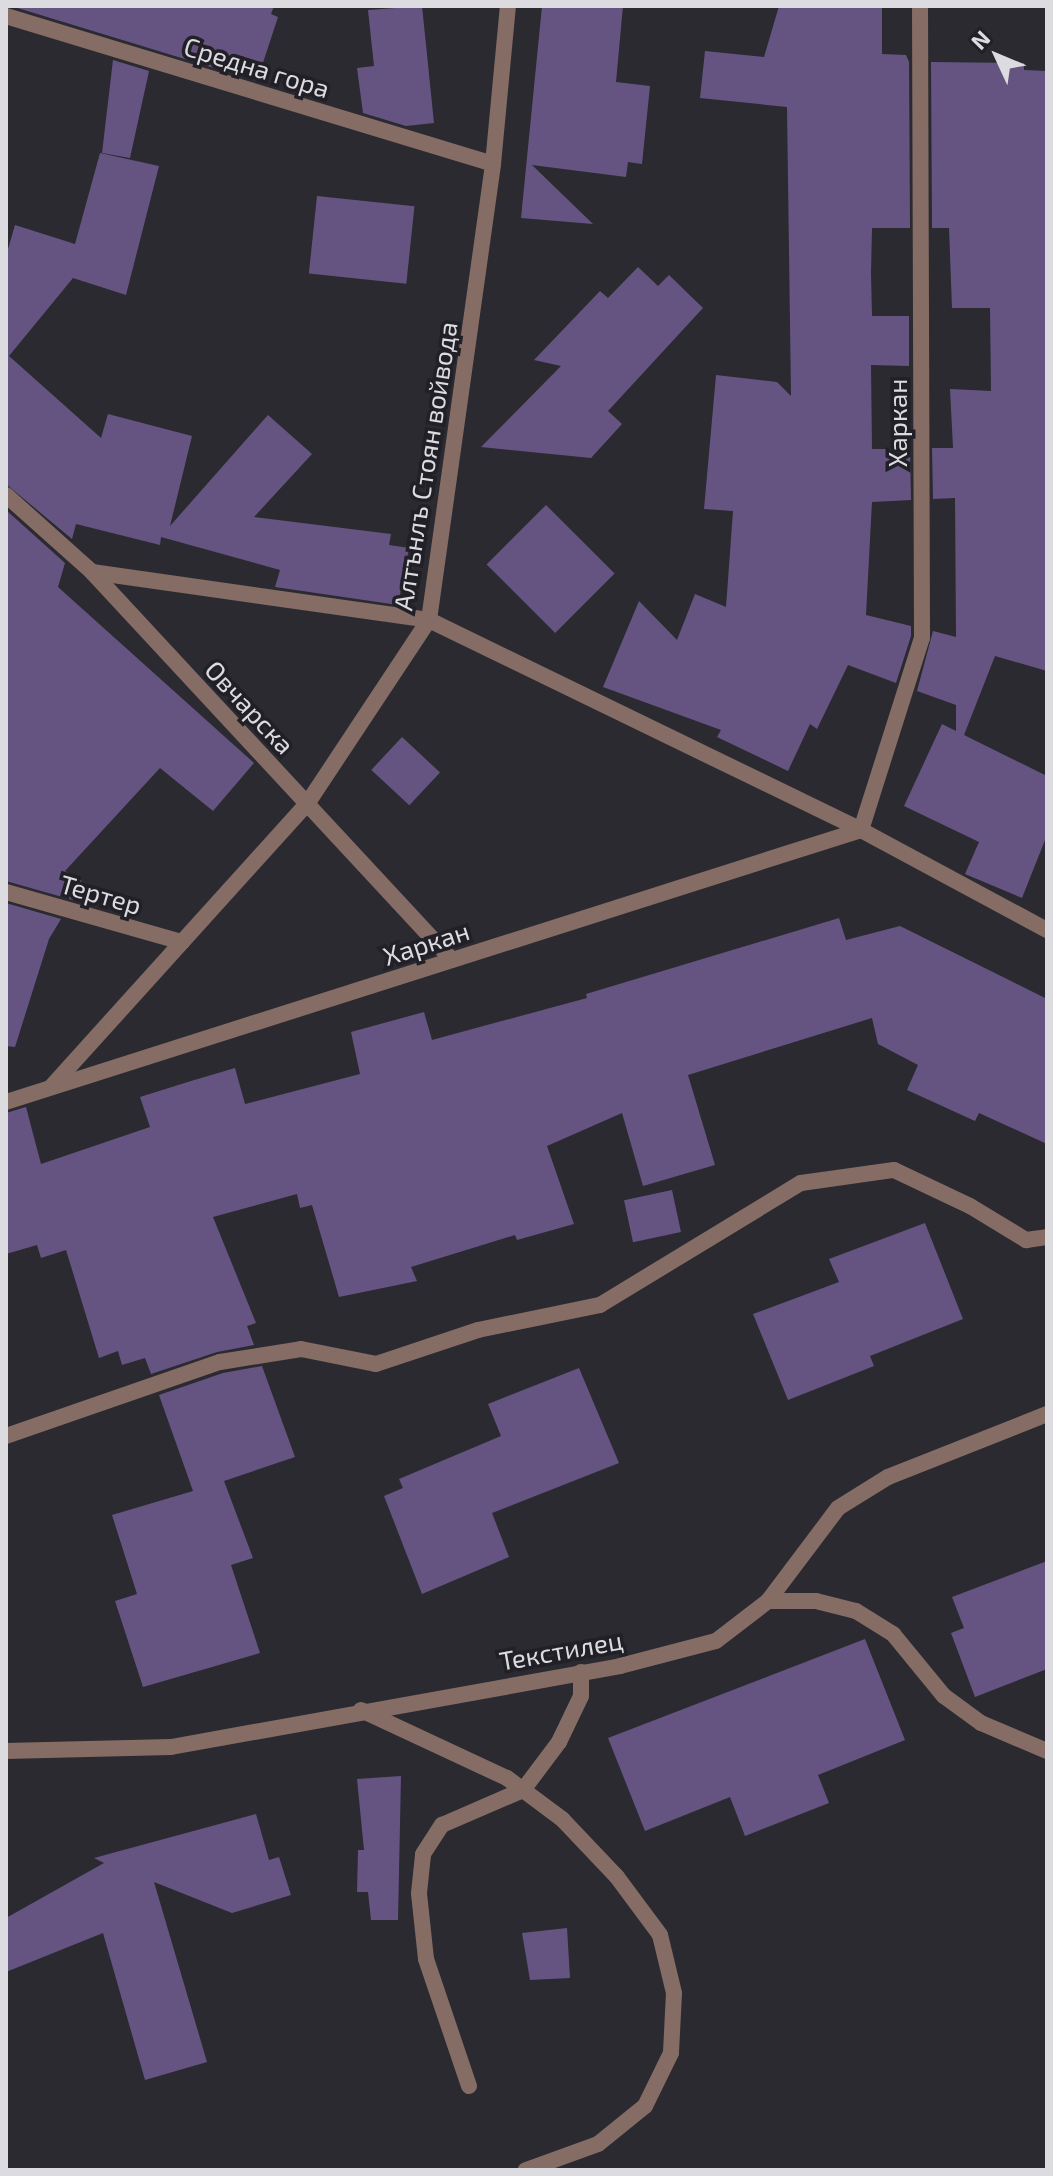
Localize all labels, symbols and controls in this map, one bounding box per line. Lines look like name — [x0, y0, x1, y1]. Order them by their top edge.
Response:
north arrow — [957, 16, 1037, 96]
text: N — [965, 25, 995, 54]
street label: Средна гора — [180, 30, 334, 104]
street label: Алтънлъ Стоян войвода — [387, 319, 463, 613]
street label: Харкан — [881, 379, 913, 467]
street label: Овчарска — [199, 654, 301, 760]
street label: Тертер — [57, 868, 145, 920]
street label: Харкан — [379, 914, 473, 972]
street label: Текстилец — [497, 1624, 625, 1676]

